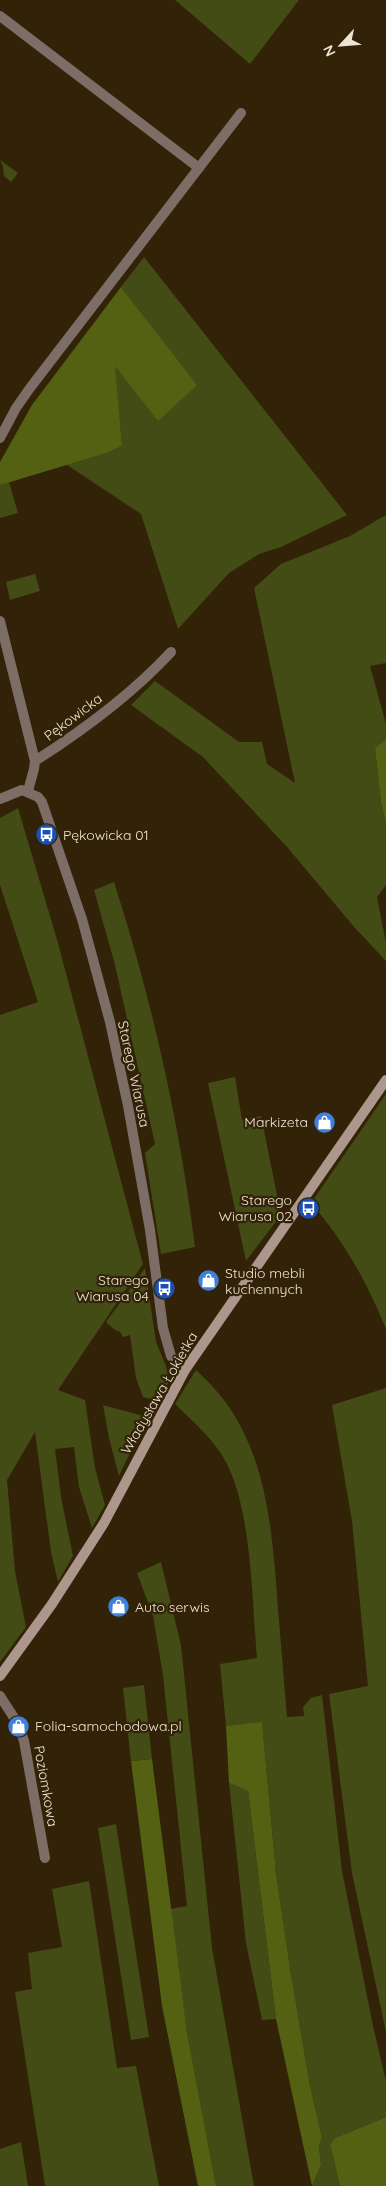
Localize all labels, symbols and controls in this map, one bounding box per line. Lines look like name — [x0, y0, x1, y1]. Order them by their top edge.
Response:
north arrow — [316, 20, 366, 70]
text: N — [319, 42, 340, 59]
street label: Pękowicka — [40, 689, 106, 745]
bus stop icon: Pękowicka 01 — [35, 823, 59, 847]
place label: Pękowicka 01 — [63, 826, 149, 844]
street label: Starego Wiarusa — [114, 1019, 154, 1129]
shop icon: Markizeta — [312, 1110, 336, 1134]
place label: Markizeta — [244, 1113, 308, 1131]
place label: Starego Wiarusa 02 — [219, 1191, 292, 1225]
bus stop icon: Starego Wiarusa 02 — [296, 1196, 320, 1220]
place label: Studio mebli kuchennych — [225, 1264, 305, 1298]
shop icon: Studio mebli kuchennych — [197, 1269, 221, 1293]
place label: Starego Wiarusa 04 — [76, 1271, 149, 1305]
bus stop icon: Starego Wiarusa 04 — [153, 1276, 177, 1300]
street label: Władysława Łokietka — [117, 1329, 201, 1457]
shop icon: Auto serwis — [107, 1595, 131, 1619]
place label: Auto serwis — [135, 1598, 210, 1616]
shop icon: Folia-samochodowa.pl — [7, 1714, 31, 1738]
place label: Folia-samochodowa.pl — [35, 1717, 182, 1735]
street label: Poziomkowa — [30, 1744, 62, 1828]

